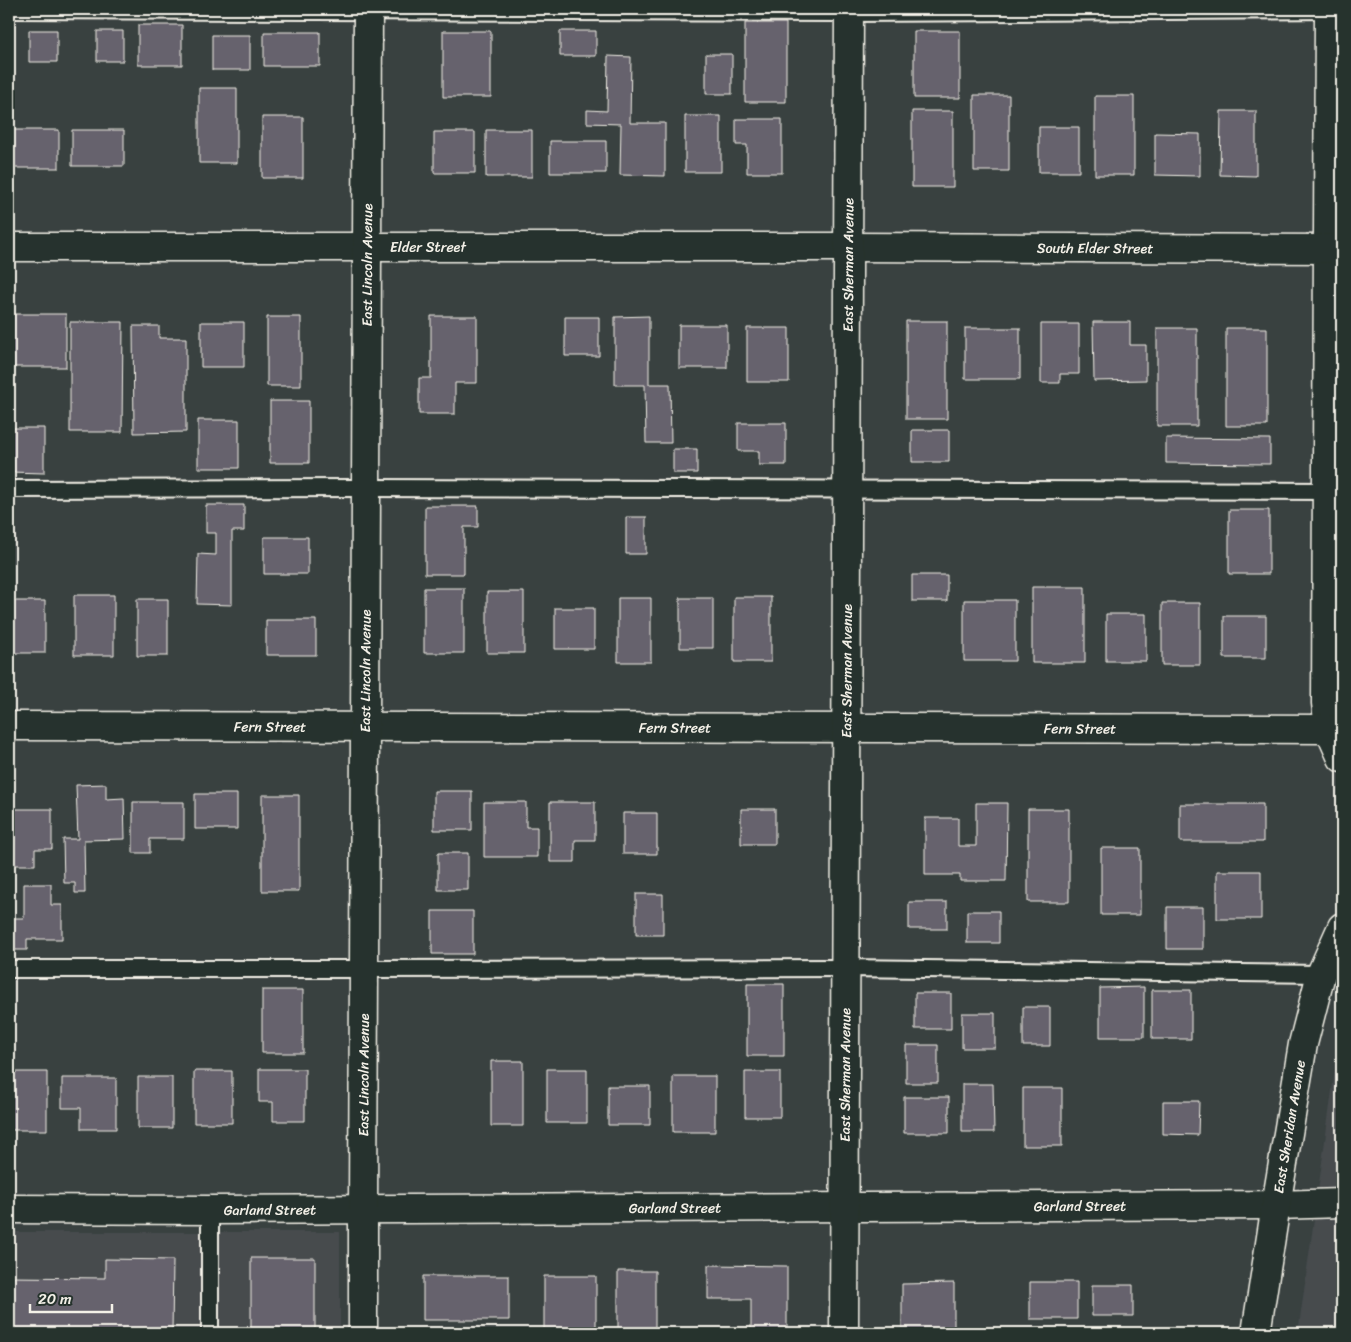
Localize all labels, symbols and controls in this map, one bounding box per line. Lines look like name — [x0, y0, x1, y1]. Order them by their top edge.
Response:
street label: East Sherman Avenue — [836, 198, 861, 332]
street label: East Lincoln Avenue — [355, 203, 380, 327]
street label: Elder Street — [390, 235, 467, 260]
street label: South Elder Street — [1037, 236, 1153, 261]
street label: East Sherman Avenue — [834, 604, 860, 738]
street label: East Lincoln Avenue — [353, 609, 378, 733]
street label: Fern Street — [234, 715, 306, 740]
street label: Fern Street — [639, 715, 711, 741]
street label: Fern Street — [1044, 716, 1116, 742]
street label: East Sherman Avenue — [833, 1008, 858, 1142]
street label: East Lincoln Avenue — [351, 1013, 377, 1137]
street label: East Sheridan Avenue — [1266, 1058, 1313, 1195]
street label: Garland Street — [1034, 1194, 1126, 1219]
street label: Garland Street — [629, 1196, 721, 1221]
street label: Garland Street — [224, 1198, 316, 1223]
scale bar — [30, 1282, 112, 1314]
text: 20 m — [38, 1286, 72, 1312]

